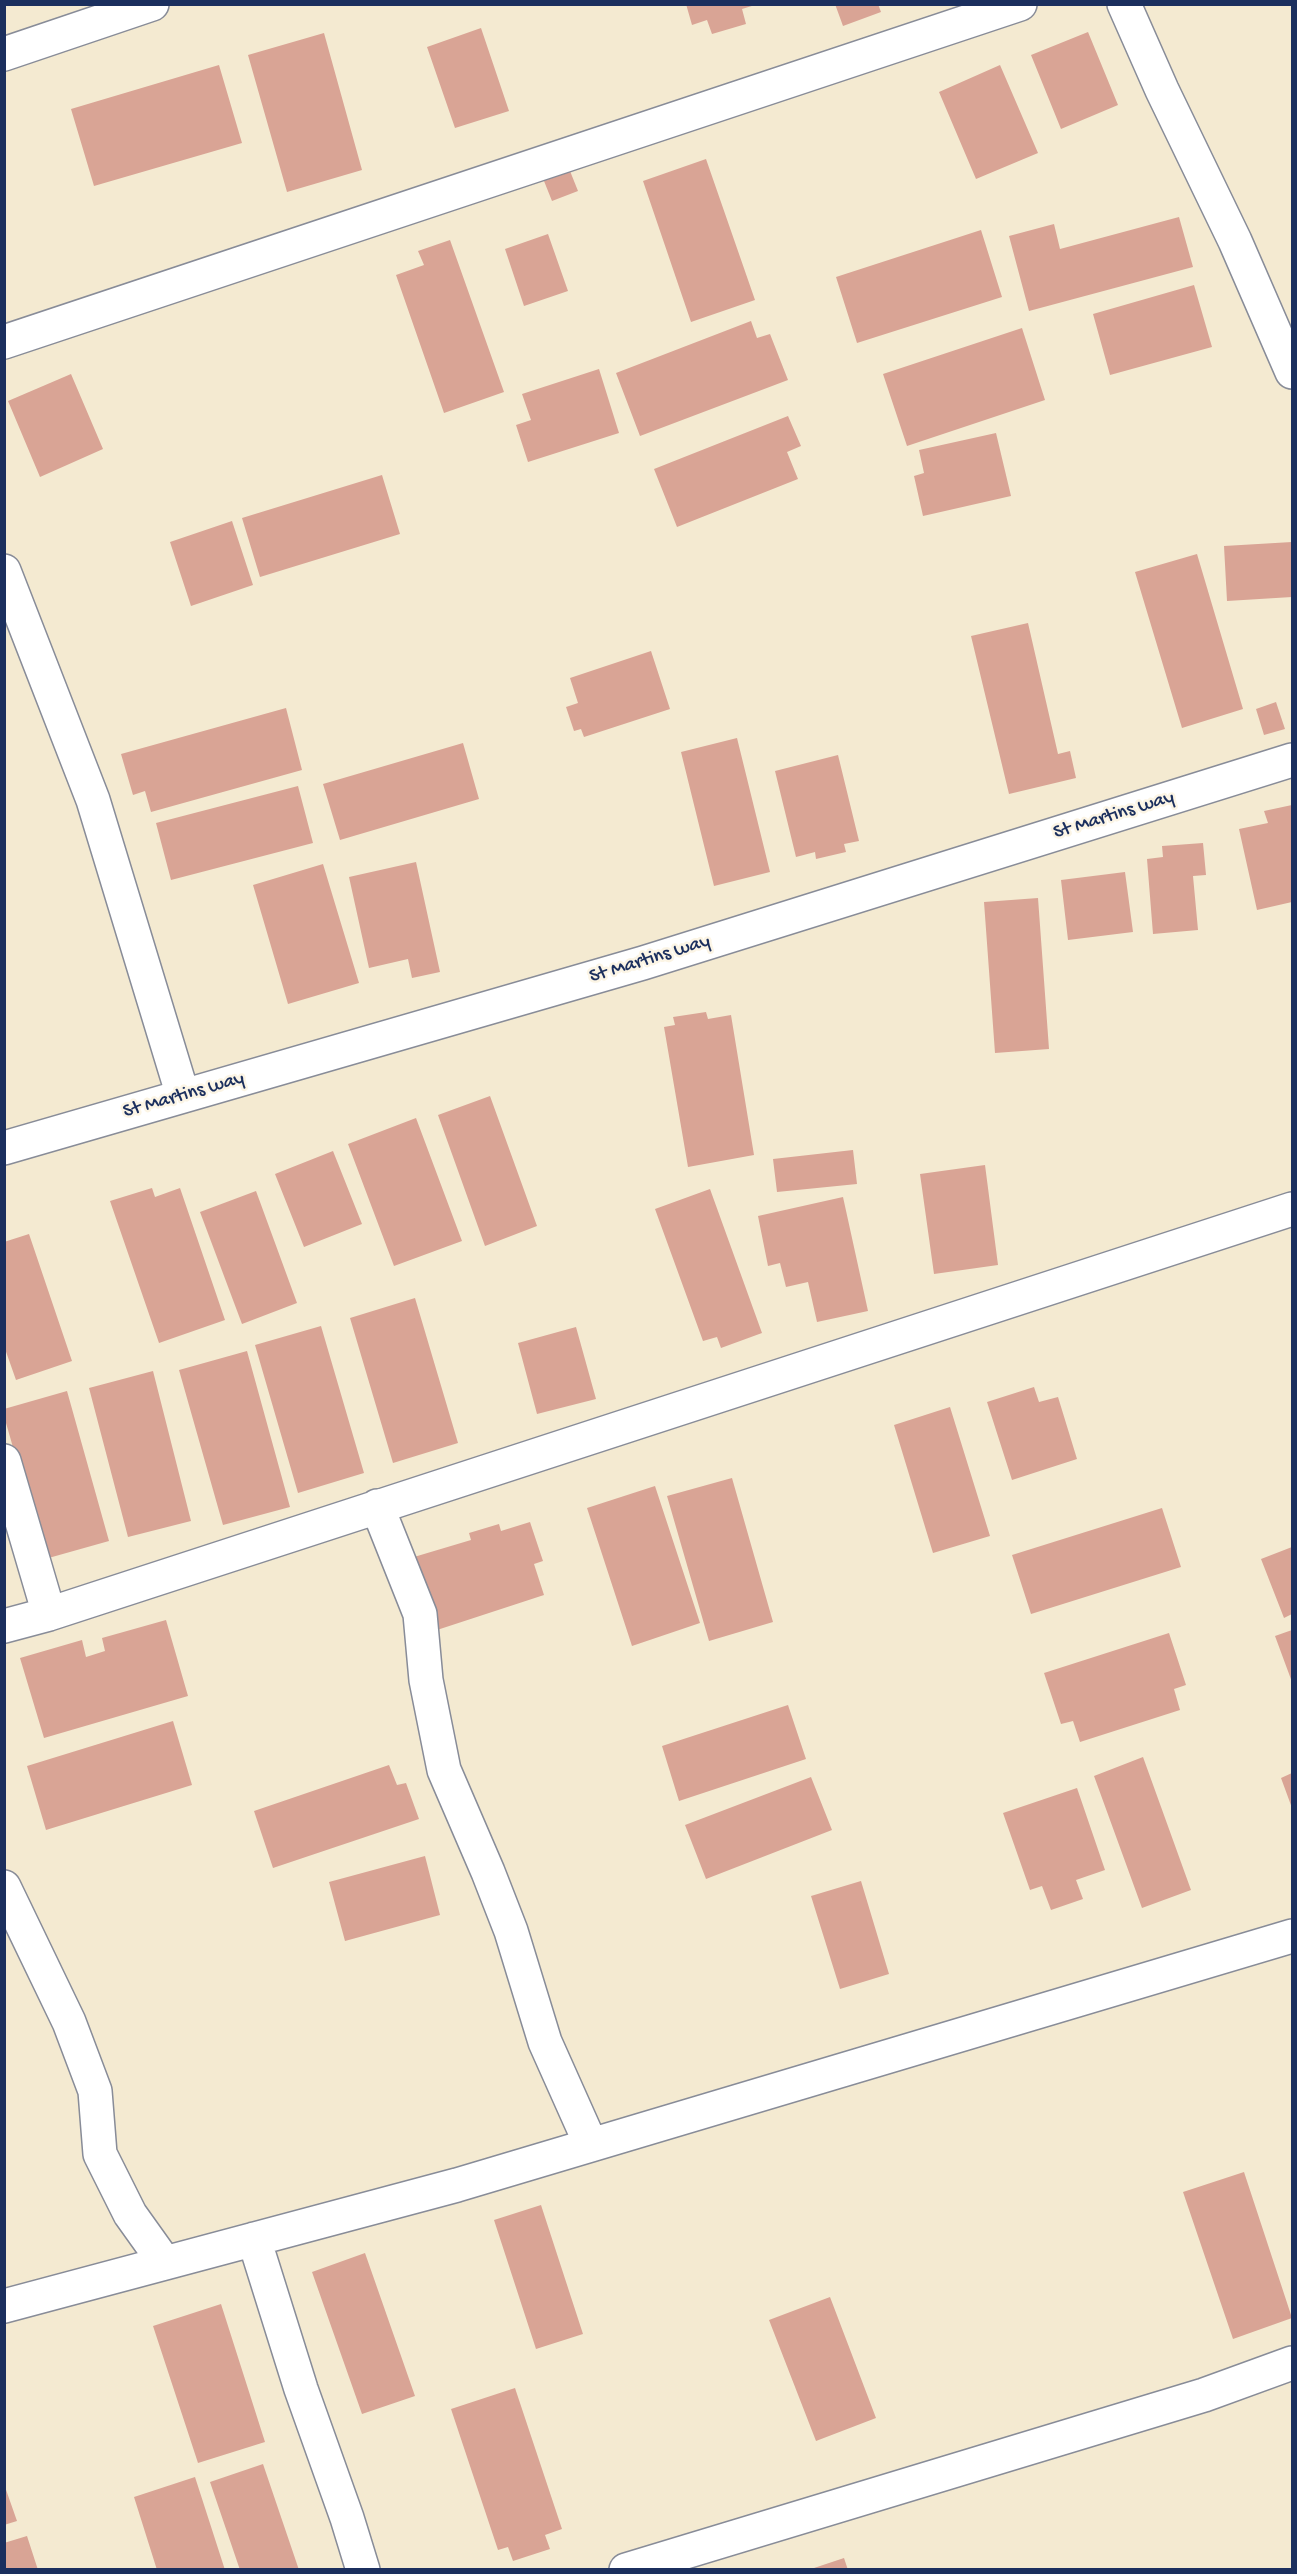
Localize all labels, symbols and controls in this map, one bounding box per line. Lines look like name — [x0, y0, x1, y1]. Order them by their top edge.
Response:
street label: St Martins way — [1051, 786, 1177, 846]
street label: St Martins way — [587, 930, 713, 990]
street label: St Martins way — [121, 1067, 247, 1125]

